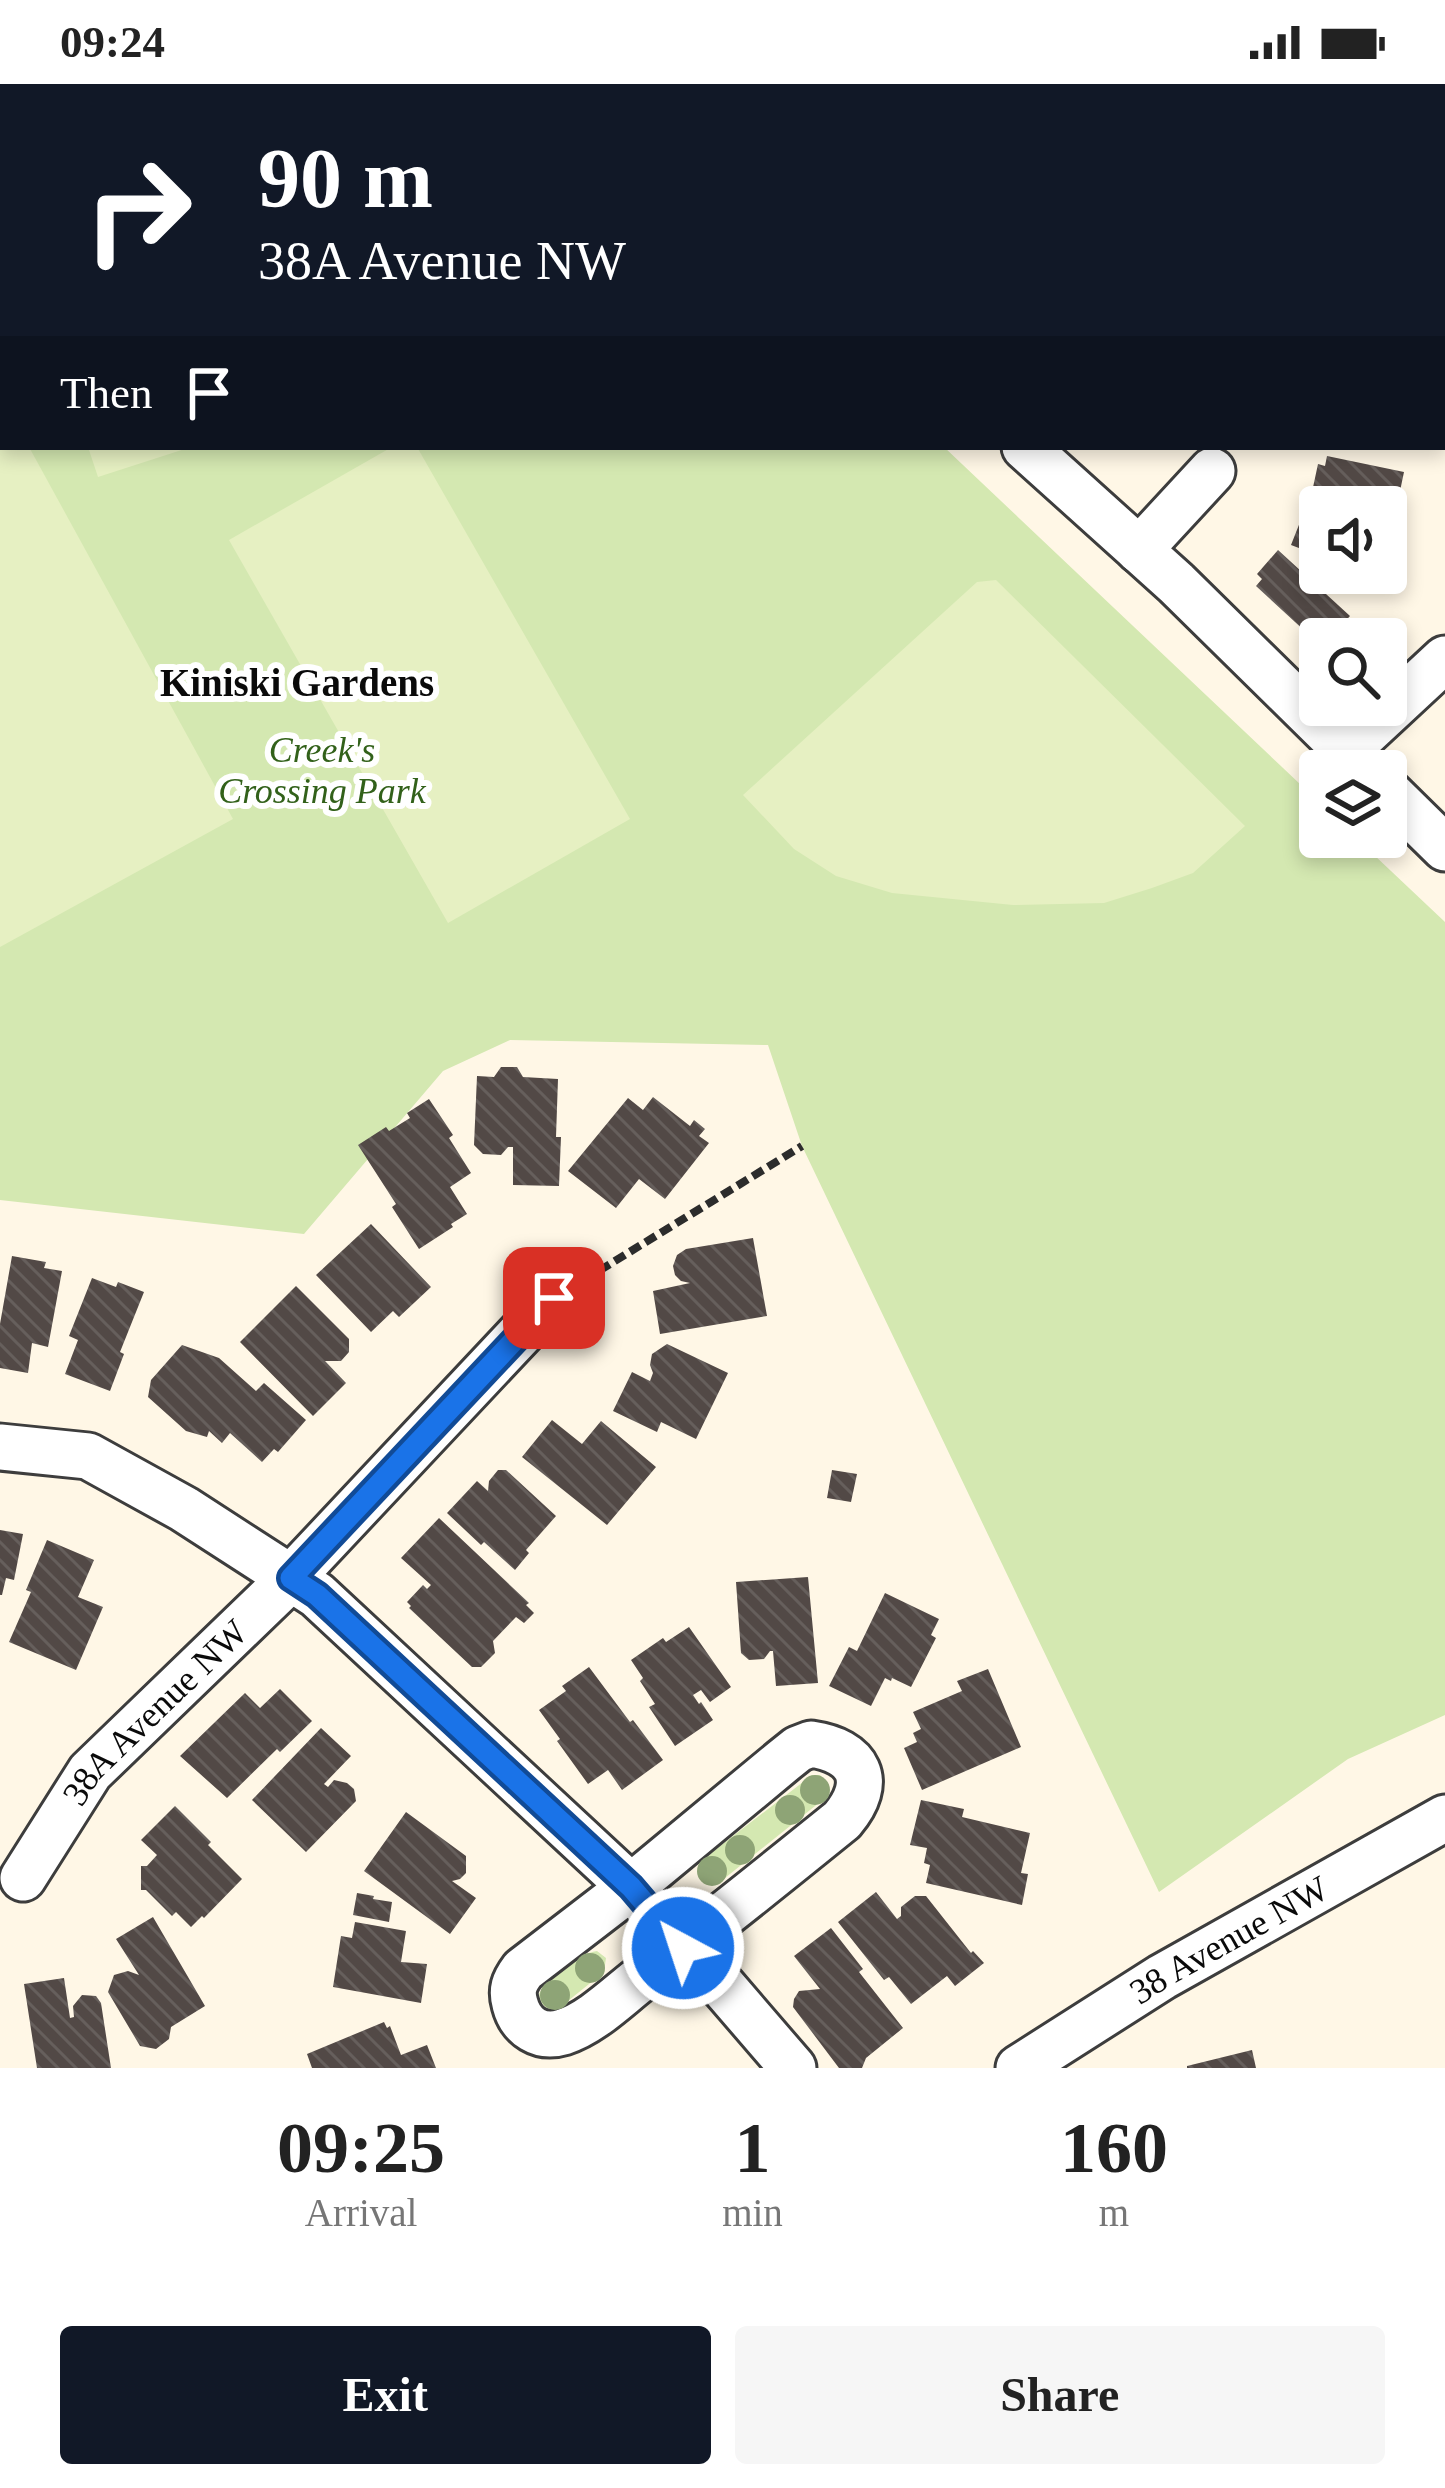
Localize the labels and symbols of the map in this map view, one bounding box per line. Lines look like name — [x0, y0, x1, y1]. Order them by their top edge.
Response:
district label: Kiniski Gardens — [160, 661, 434, 704]
park label: Creek's Crossing Park — [218, 730, 427, 811]
pin — [503, 1247, 605, 1349]
street label: 38A Avenue NW — [54, 1612, 255, 1812]
street label: 38 Avenue NW — [1122, 1868, 1335, 2012]
position arrow — [620, 1885, 746, 2011]

